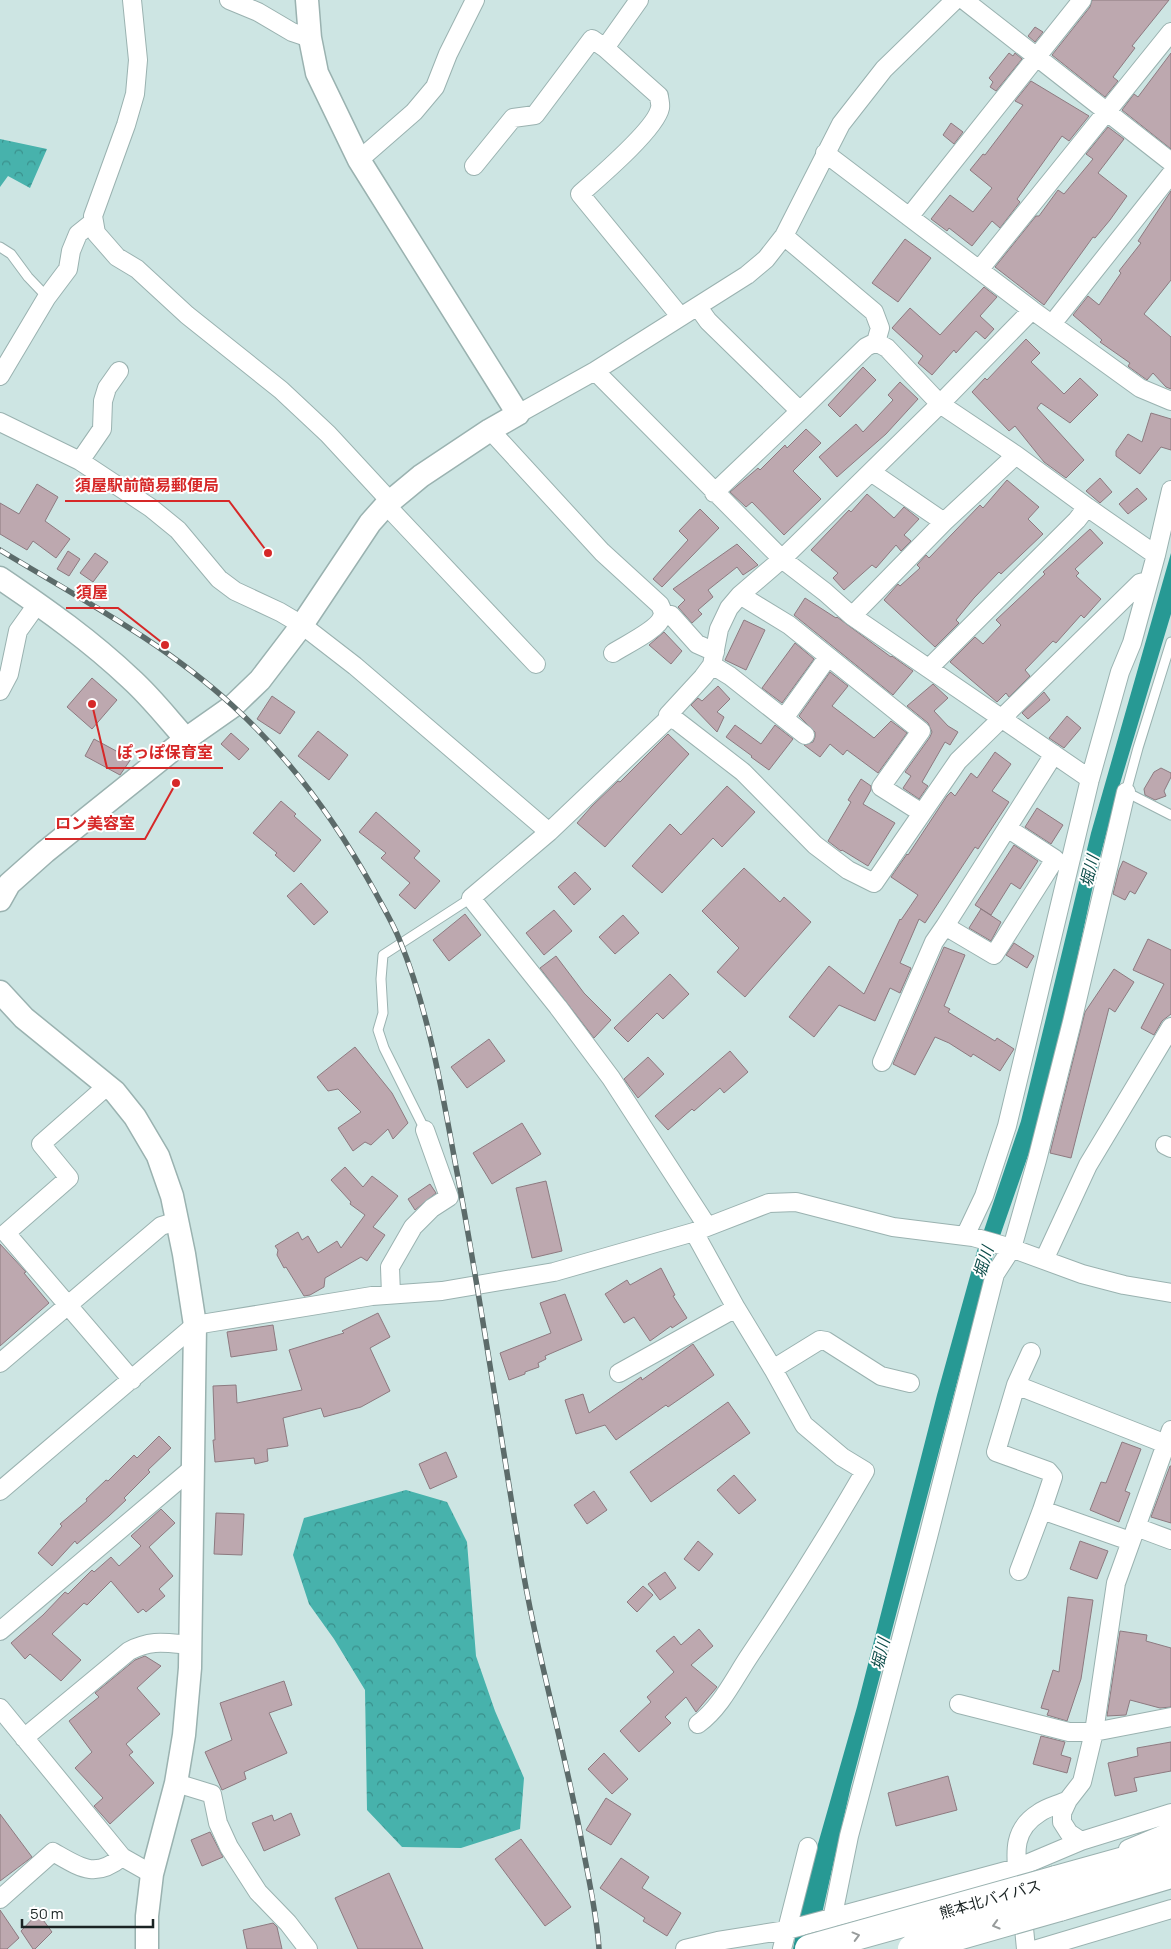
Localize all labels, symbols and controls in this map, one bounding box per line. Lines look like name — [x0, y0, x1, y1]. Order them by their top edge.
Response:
callout: 須屋駅前簡易郵便局 — [65, 470, 229, 501]
text: 須屋駅前簡易郵便局 — [75, 474, 219, 496]
callout: 須屋 — [66, 577, 118, 608]
text: 須屋 — [76, 581, 108, 603]
callout: ぽっぽ保育室 — [107, 737, 223, 768]
text: ぽっぽ保育室 — [117, 741, 213, 763]
callout: ロン美容室 — [45, 808, 145, 839]
text: ロン美容室 — [55, 812, 135, 834]
water label: 堀川 — [1074, 851, 1104, 889]
water label: 堀川 — [968, 1242, 999, 1281]
water label: 堀川 — [865, 1634, 895, 1672]
street label: 熊本北バイパス — [937, 1874, 1043, 1924]
scale bar — [22, 1896, 154, 1928]
text: 50 m — [30, 1903, 64, 1924]
one-way arrow — [991, 1919, 1000, 1930]
one-way arrow — [852, 1931, 861, 1942]

